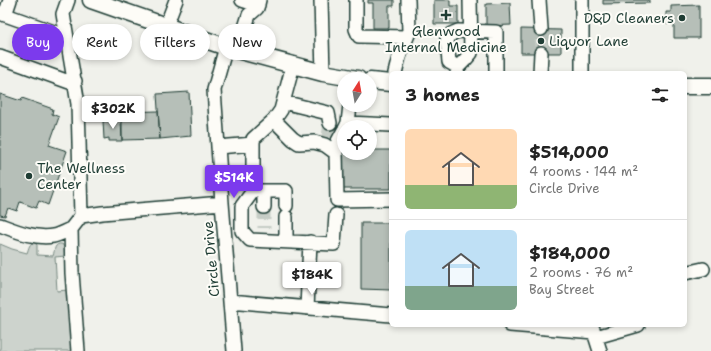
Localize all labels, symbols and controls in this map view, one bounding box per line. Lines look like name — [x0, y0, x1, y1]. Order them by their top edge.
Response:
marker: Glenwood Internal Medicine — [440, 9, 452, 21]
place label: D&D Cleaners — [584, 9, 674, 27]
marker: D&D Cleaners — [677, 13, 687, 23]
place label: Glenwood Internal Medicine — [385, 22, 507, 56]
chip: Buy — [12, 24, 64, 60]
chip: Rent — [72, 24, 132, 60]
chip: Filters — [140, 24, 210, 60]
chip: New — [218, 24, 276, 60]
place label: Liquor Lane — [549, 32, 629, 50]
marker: Liquor Lane — [536, 36, 546, 46]
north arrow — [337, 72, 377, 112]
map controls — [337, 72, 377, 160]
text: 3 homes — [405, 84, 480, 106]
icon: filters — [649, 84, 671, 106]
pin: $302K — [85, 96, 141, 130]
text: $302K — [91, 100, 135, 117]
button: locate — [337, 120, 377, 160]
text: $514,000 — [529, 141, 609, 163]
icon: home — [437, 145, 485, 193]
place label: The Wellness Center — [37, 159, 125, 193]
text: 4 rooms · 144 m² — [529, 163, 638, 180]
pin: $514K — [206, 165, 262, 199]
text: $514K — [214, 169, 254, 186]
marker: The Wellness Center — [24, 171, 34, 181]
text: Circle Drive — [529, 180, 600, 197]
street label: Circle Drive — [199, 220, 223, 298]
text: $184,000 — [529, 242, 610, 264]
icon: home — [437, 246, 485, 294]
pin: $184K — [284, 262, 340, 296]
text: 2 rooms · 76 m² — [529, 264, 633, 281]
text: $184K — [291, 266, 333, 283]
text: Bay Street — [529, 281, 595, 298]

